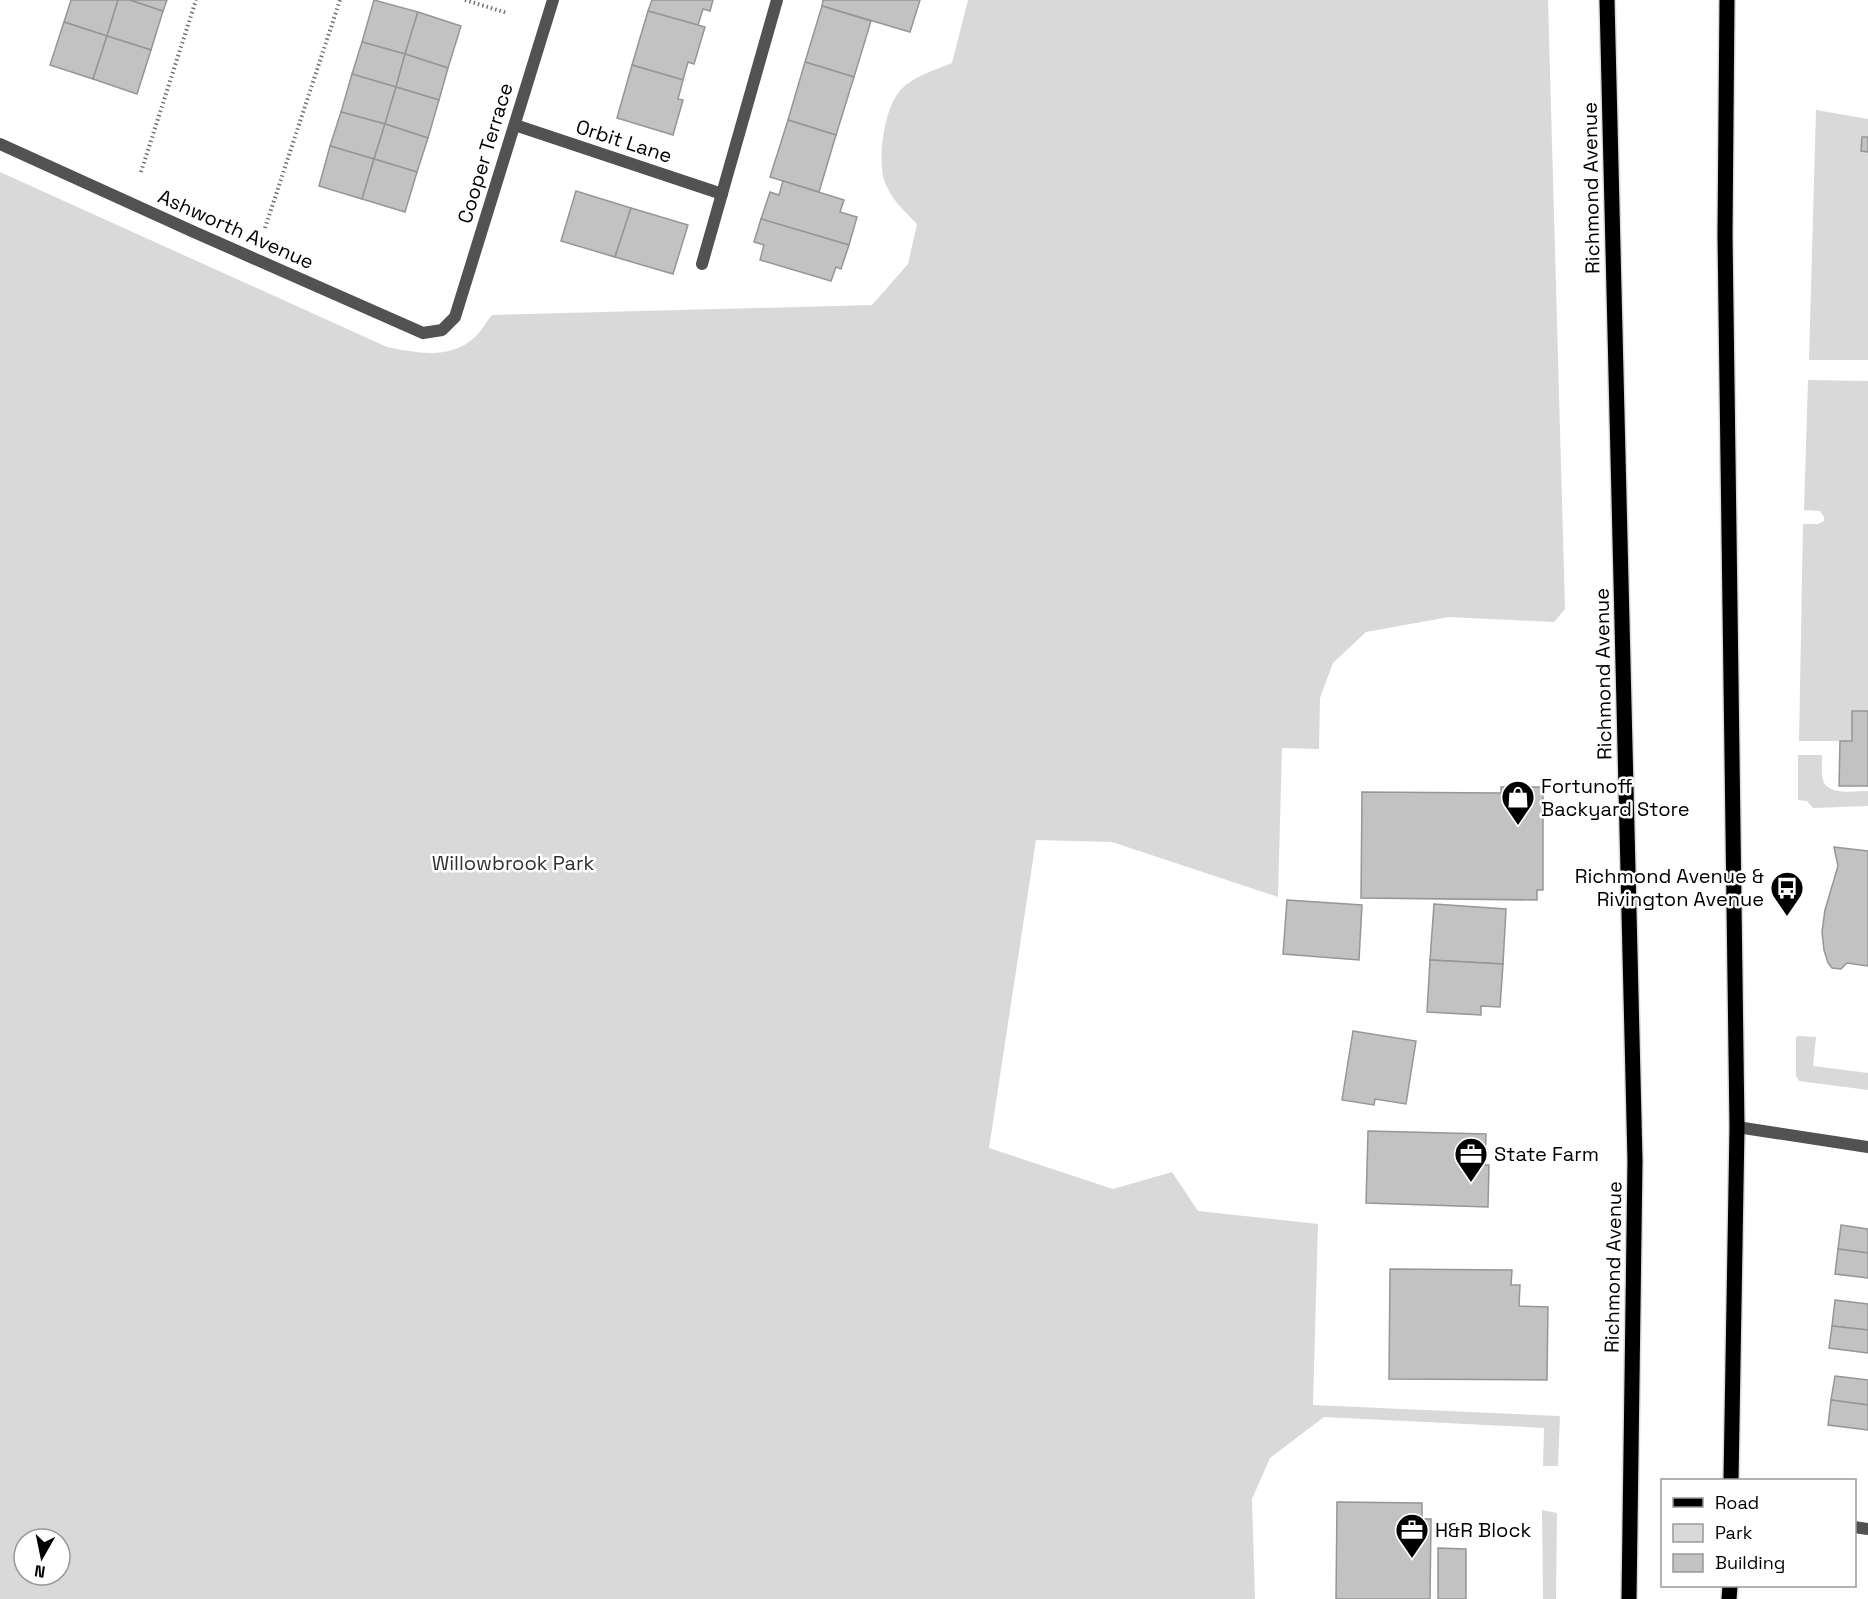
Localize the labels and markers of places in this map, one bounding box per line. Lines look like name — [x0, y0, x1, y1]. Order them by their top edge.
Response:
place label: Fortunoff Backyard Store — [1541, 773, 1690, 822]
shop icon: Fortunoff Backyard Store — [1500, 779, 1536, 826]
place label: Richmond Avenue & Rivington Avenue — [1575, 863, 1764, 912]
bus stop icon: Richmond Avenue & Rivington Avenue — [1769, 870, 1805, 917]
office icon: State Farm — [1453, 1136, 1489, 1183]
place label: State Farm — [1494, 1141, 1599, 1167]
office icon: H&R Block — [1394, 1512, 1430, 1559]
place label: H&R Block — [1435, 1517, 1531, 1543]

